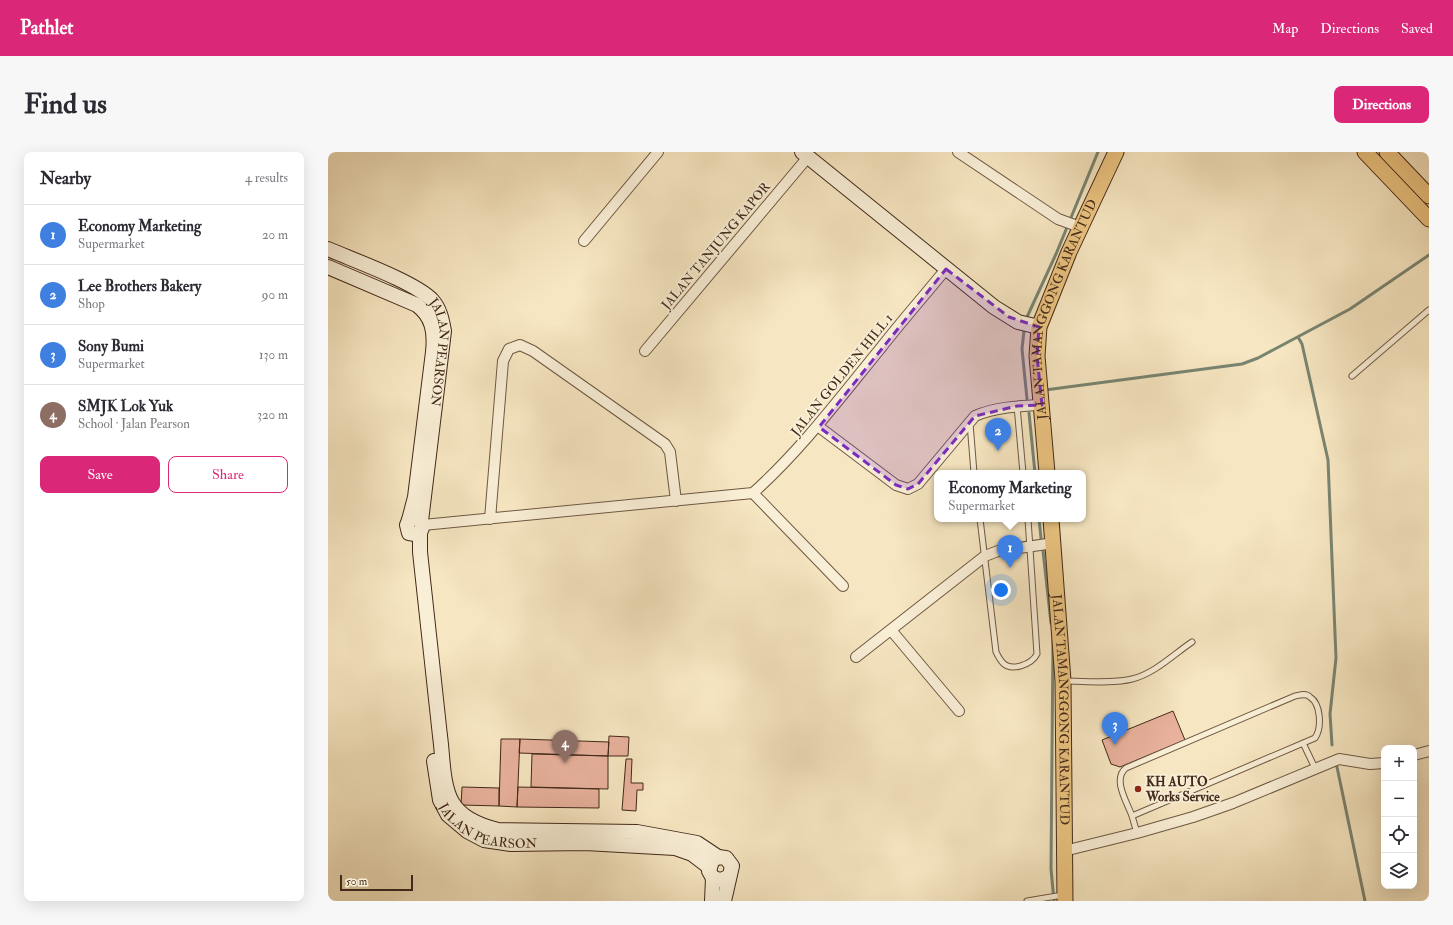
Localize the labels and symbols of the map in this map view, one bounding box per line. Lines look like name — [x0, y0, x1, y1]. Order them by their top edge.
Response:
street label: JALAN TANJUNG KAPOR — [657, 179, 774, 314]
street label: JALAN TAMANGGONG KARANTUD — [1029, 197, 1101, 421]
street label: JALAN PEARSON — [425, 294, 452, 408]
street label: JALAN GOLDEN HILL 1 — [787, 310, 897, 440]
pin: 2 — [985, 418, 1011, 451]
pin: 1 — [997, 535, 1023, 568]
your location — [991, 580, 1011, 600]
street label: JALAN TAMANGGONG KARANTUD — [1049, 593, 1072, 825]
pin: 3 — [1102, 712, 1128, 745]
pin: 4 — [552, 730, 578, 763]
place label: KH AUTO Works Service — [1145, 774, 1220, 805]
marker: KH AUTO Works Service — [1133, 784, 1143, 794]
street label: JALAN PEARSON — [435, 799, 537, 852]
scale bar — [340, 873, 413, 892]

